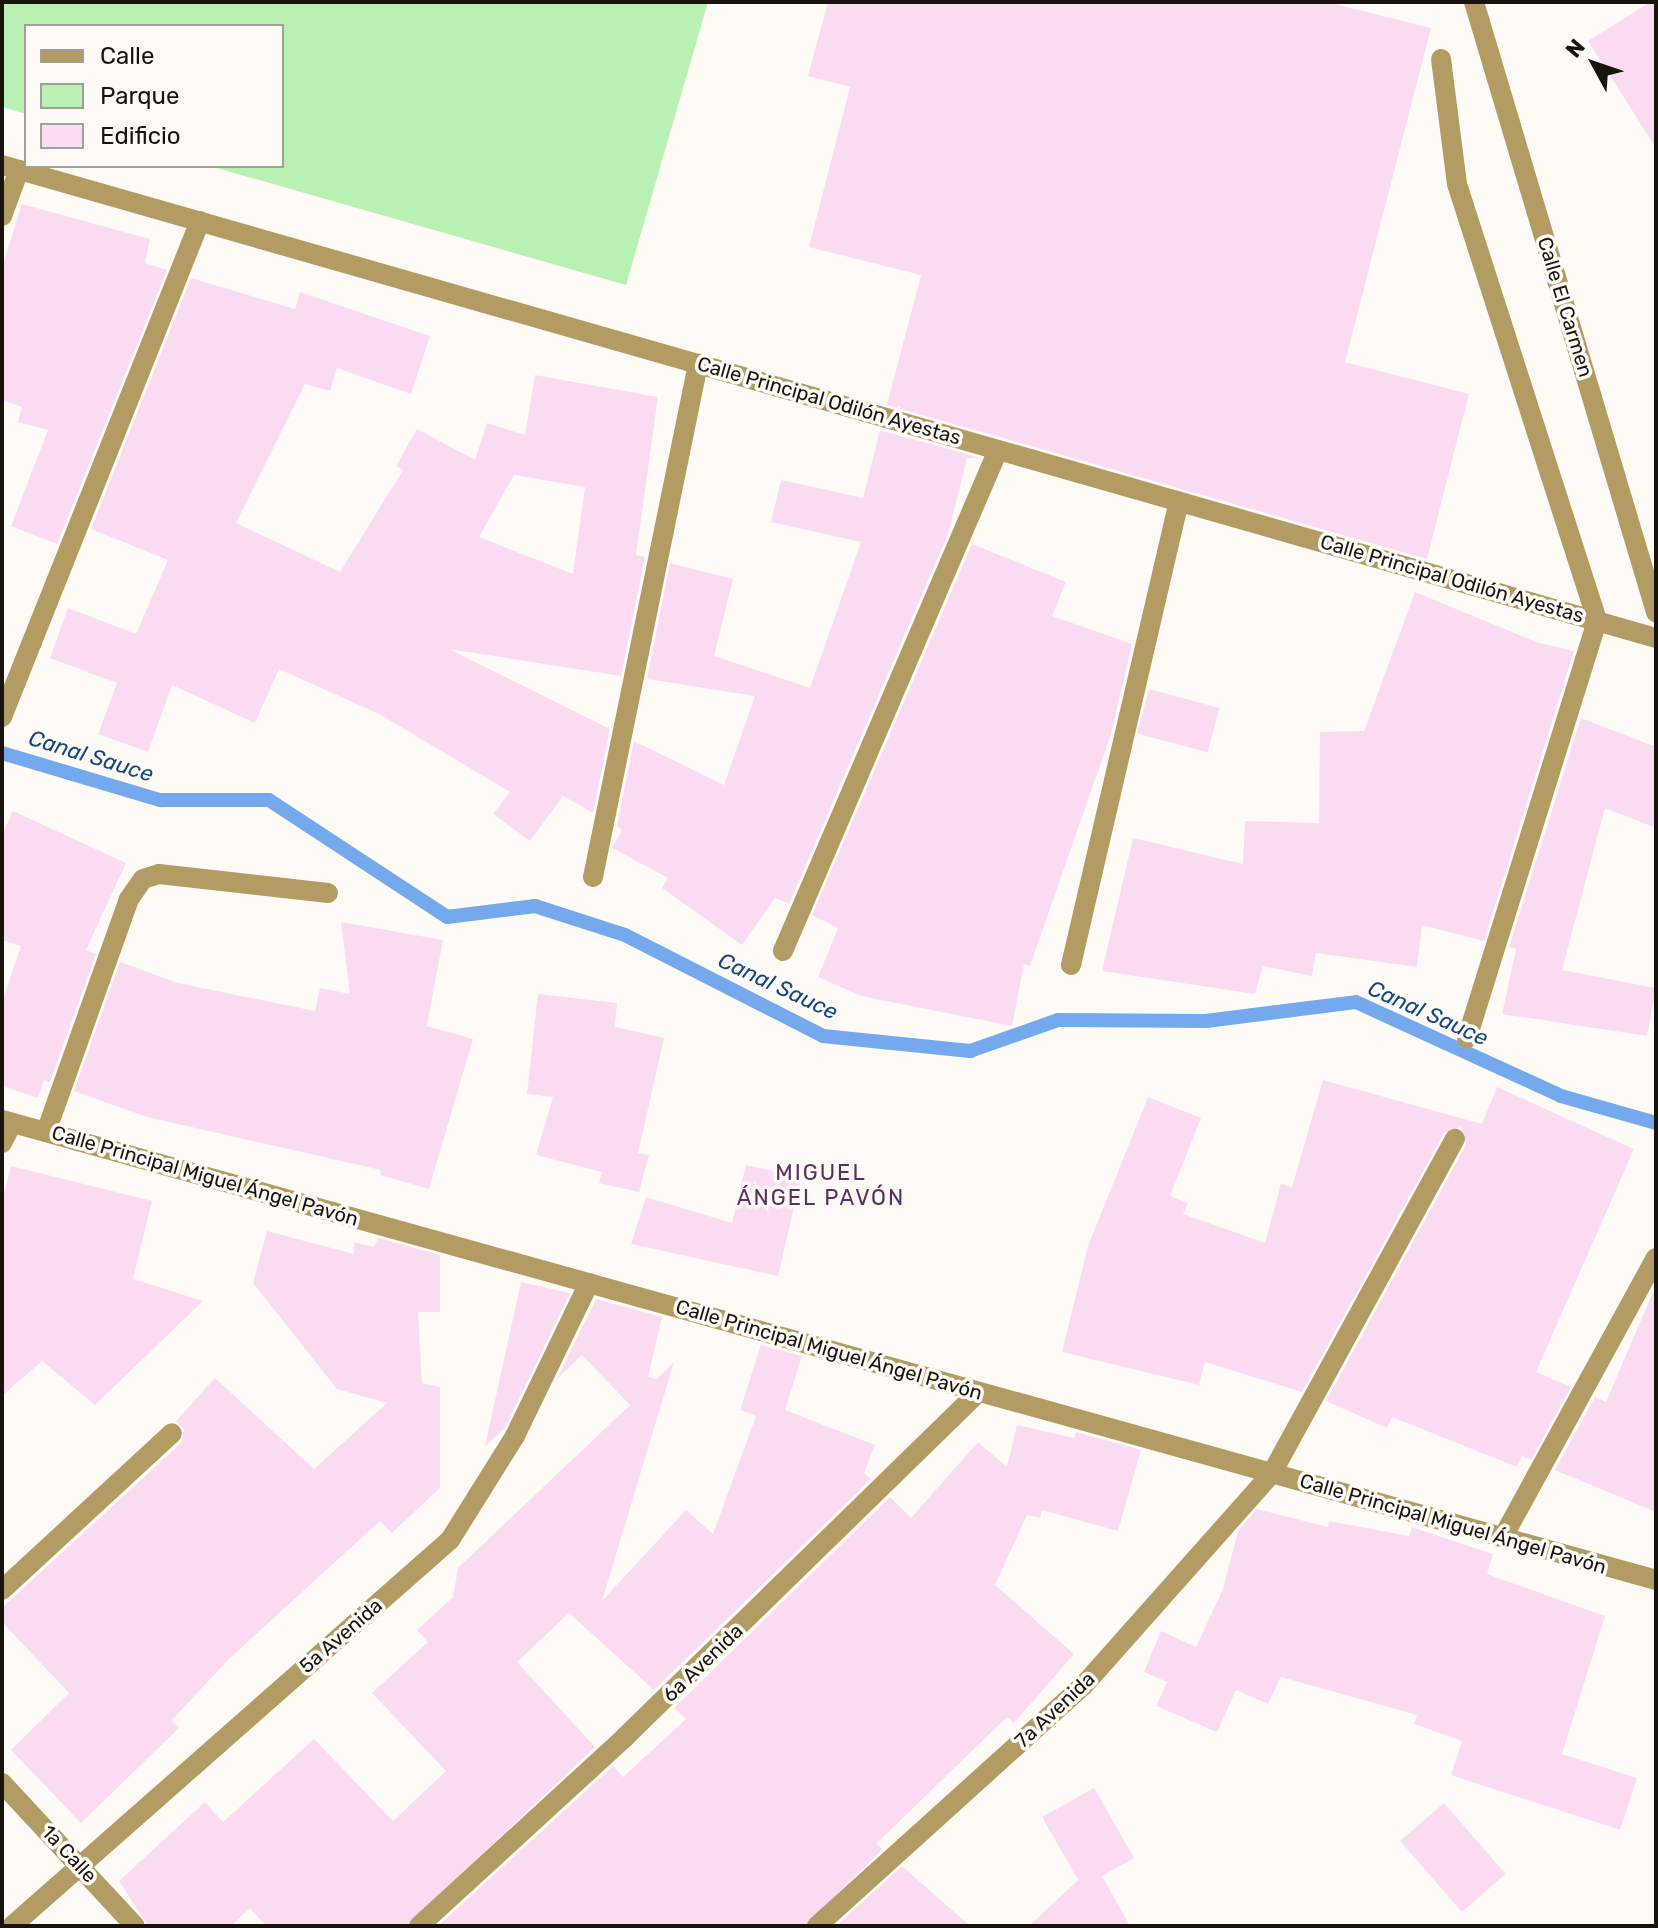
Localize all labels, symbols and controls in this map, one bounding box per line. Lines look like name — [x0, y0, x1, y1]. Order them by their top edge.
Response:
legend — [24, 24, 284, 168]
north arrow — [1554, 24, 1634, 104]
text: N — [1560, 34, 1591, 63]
text: Calle — [100, 42, 154, 70]
text: Parque — [100, 82, 179, 110]
text: Edificio — [100, 122, 181, 150]
street label: Calle El Carmen — [1532, 234, 1598, 380]
street label: Calle Principal Odilón Ayestas — [694, 352, 964, 450]
street label: Calle Principal Odilón Ayestas — [1317, 530, 1587, 628]
water label: Canal Sauce — [26, 725, 156, 787]
water label: Canal Sauce — [714, 947, 842, 1025]
water label: Canal Sauce — [1364, 975, 1492, 1051]
street label: Calle Principal Miguel Ángel Pavón — [49, 1121, 361, 1231]
district label: MIGUEL ÁNGEL PAVÓN — [736, 1159, 906, 1210]
street label: Calle Principal Miguel Ángel Pavón — [673, 1295, 985, 1405]
street label: Calle Principal Miguel Ángel Pavón — [1297, 1469, 1609, 1579]
street label: 5a Avenida — [294, 1593, 388, 1679]
street label: 6a Avenida — [658, 1619, 748, 1707]
street label: 7a Avenida — [1010, 1667, 1100, 1753]
street label: 1a Calle — [36, 1820, 102, 1888]

